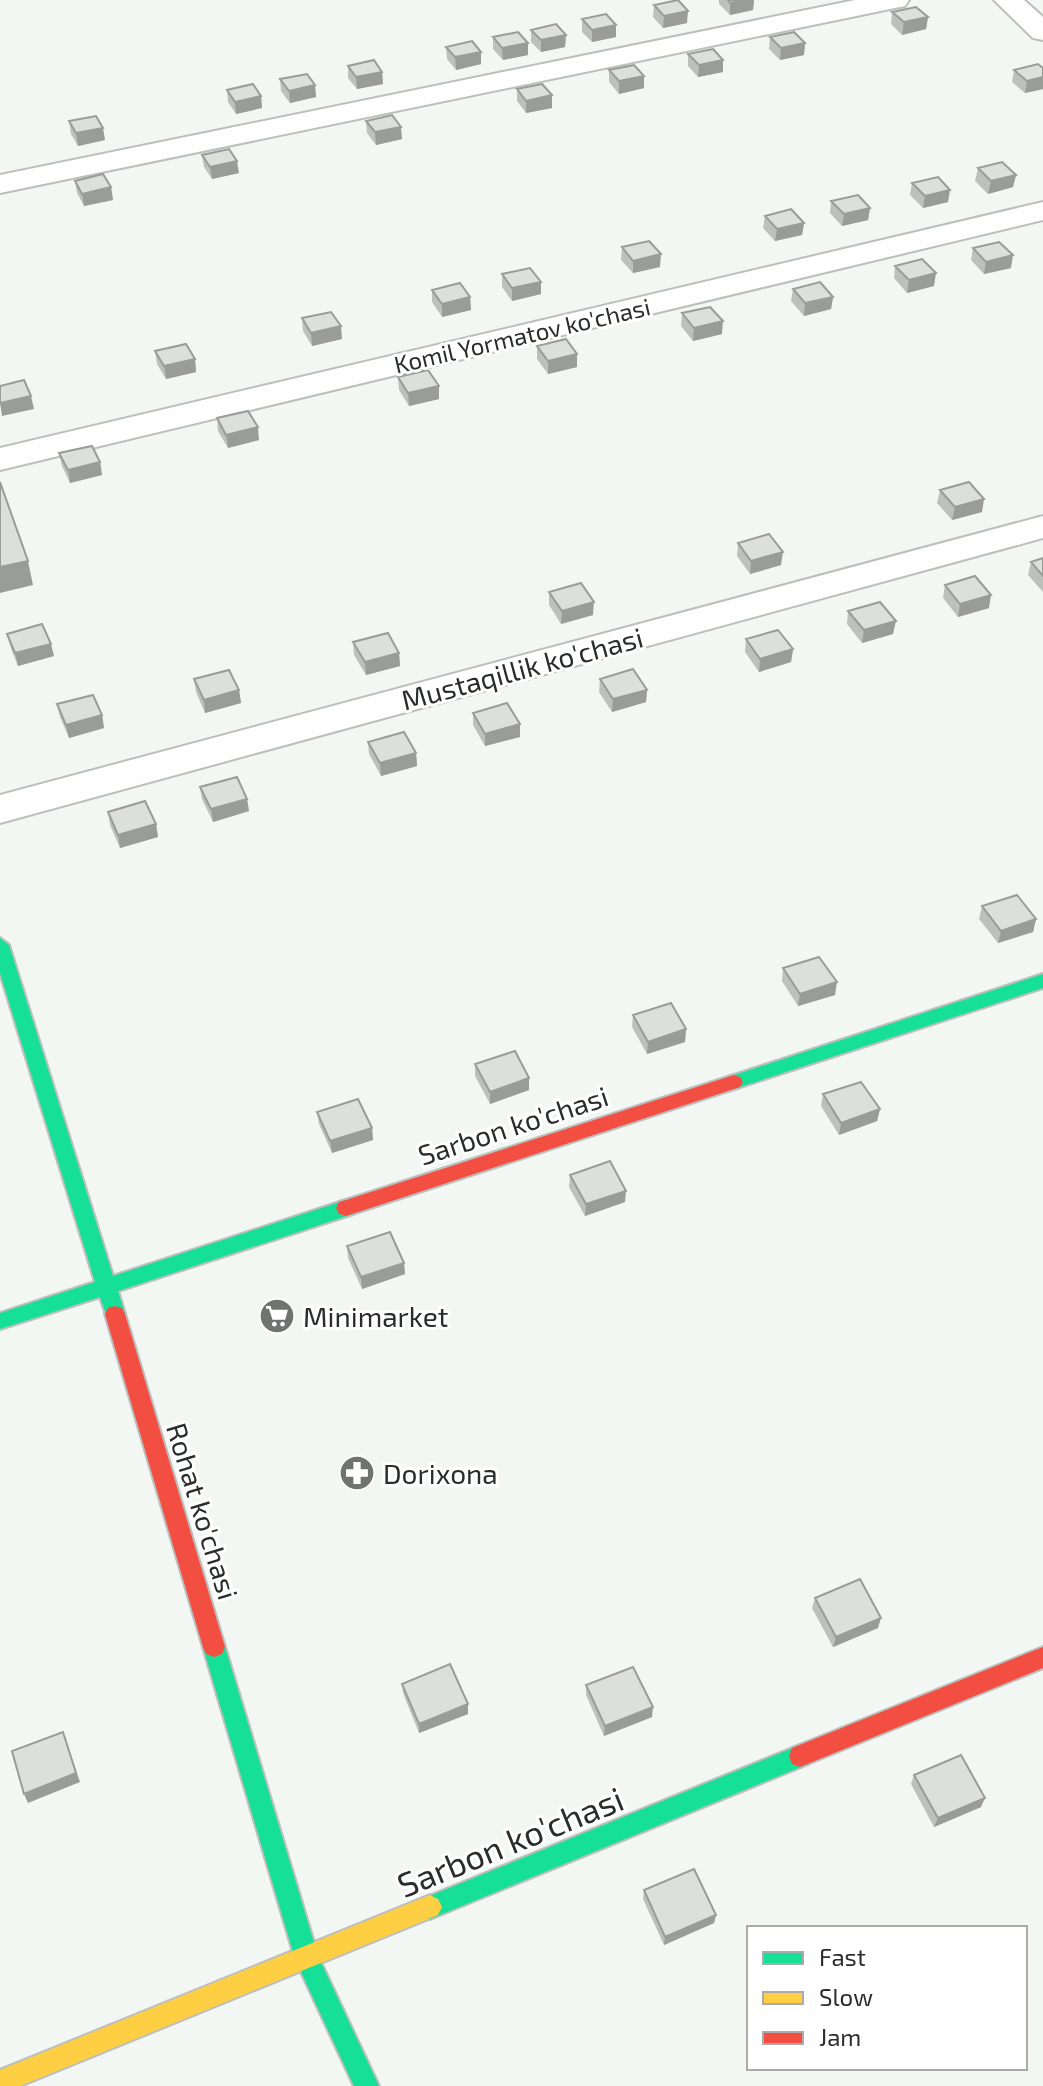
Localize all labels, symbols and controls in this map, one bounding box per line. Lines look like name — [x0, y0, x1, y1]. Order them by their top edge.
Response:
street label: Komil Yormatov ko'chasi — [391, 291, 653, 379]
street label: Mustaqillik ko'chasi — [398, 619, 646, 717]
street label: Sarbon ko'chasi — [414, 1078, 612, 1172]
supermarket icon: Minimarket — [258, 1297, 296, 1335]
place label: Minimarket — [303, 1299, 448, 1333]
street label: Rohat ko'chasi — [160, 1419, 246, 1603]
pharmacy icon: Dorixona — [338, 1454, 376, 1492]
place label: Dorixona — [383, 1456, 498, 1490]
street label: Sarbon ko'chasi — [391, 1777, 629, 1905]
legend — [747, 1926, 1027, 2070]
text: Fast — [819, 1942, 866, 1971]
text: Slow — [819, 1982, 873, 2011]
text: Jam — [819, 2022, 861, 2051]

